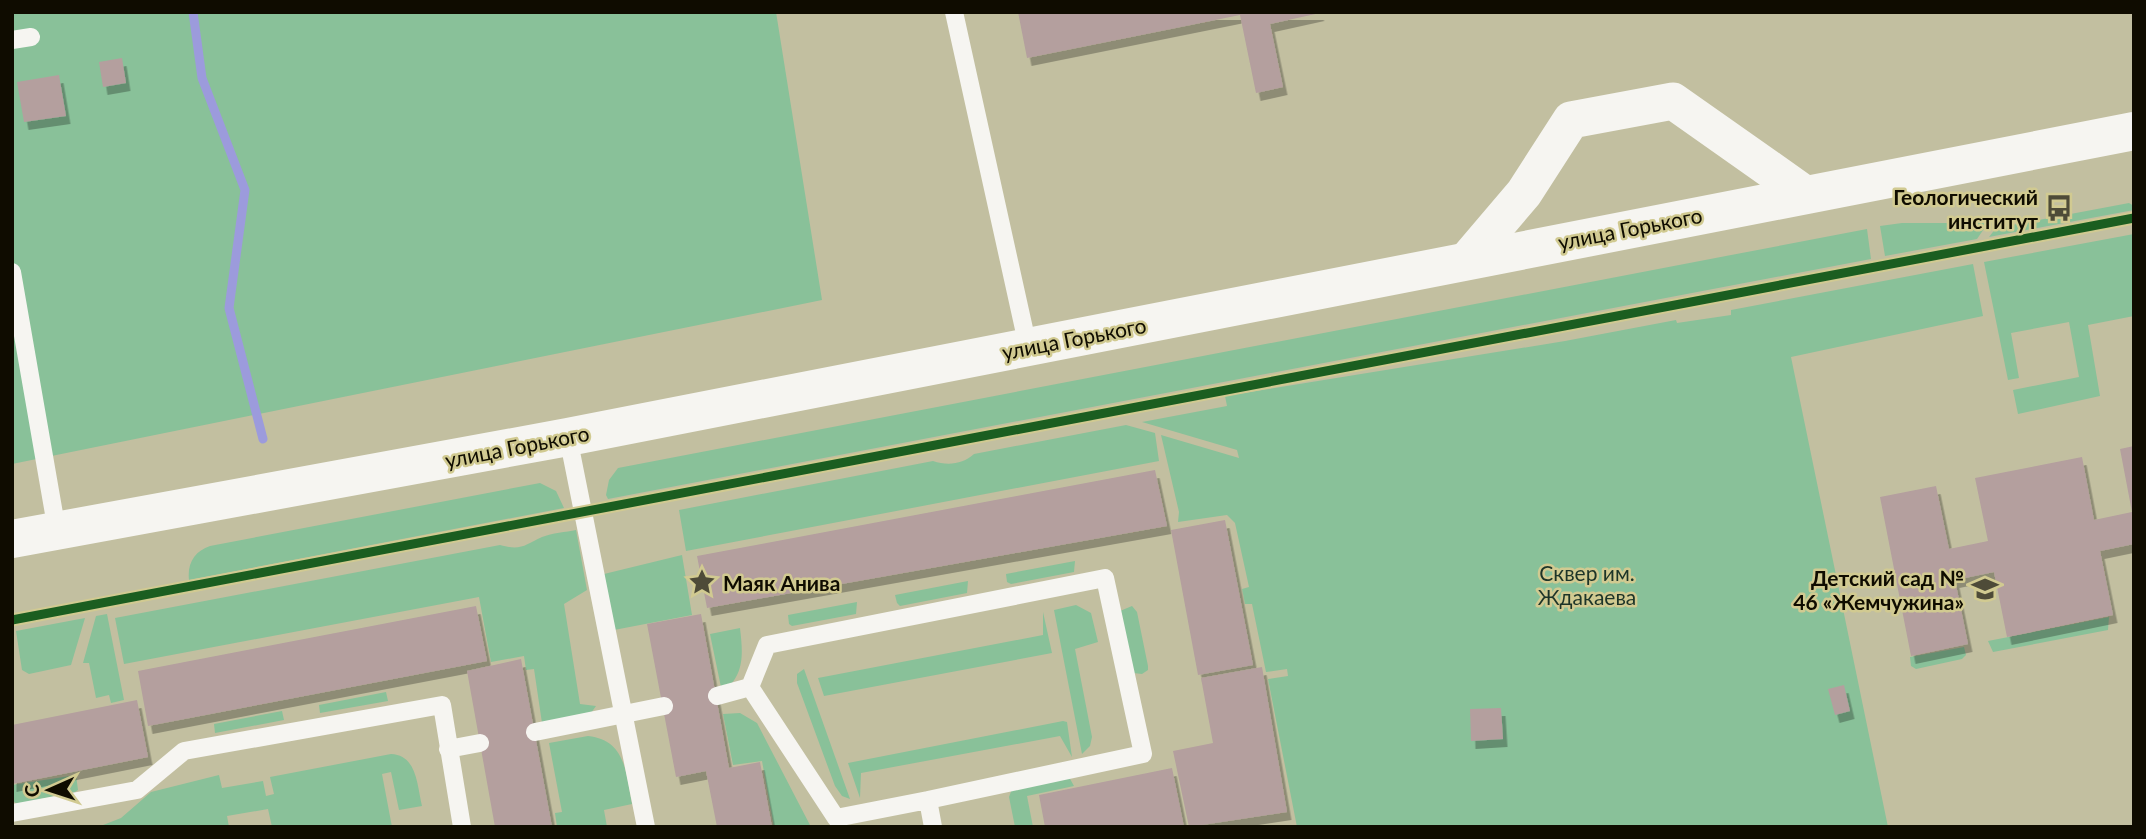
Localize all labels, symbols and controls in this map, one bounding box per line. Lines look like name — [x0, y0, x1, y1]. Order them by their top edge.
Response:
place label: Геологический институт — [1893, 184, 2038, 233]
bus stop icon: Геологический институт — [2044, 193, 2074, 223]
street label: улица Горького — [1556, 202, 1704, 254]
street label: улица Горького — [1000, 312, 1148, 364]
street label: улица Горького — [443, 420, 591, 472]
park label: Сквер им. Ждакаева — [1538, 560, 1636, 609]
place label: Детский сад № 46 «Жемчужина» — [1793, 565, 1964, 614]
place icon: Маяк Анива — [687, 567, 717, 597]
place label: Маяк Анива — [723, 570, 840, 595]
school or university icon: Детский сад № 46 «Жемчужина» — [1970, 574, 2000, 604]
north arrow — [14, 755, 84, 825]
text: С — [20, 784, 43, 798]

